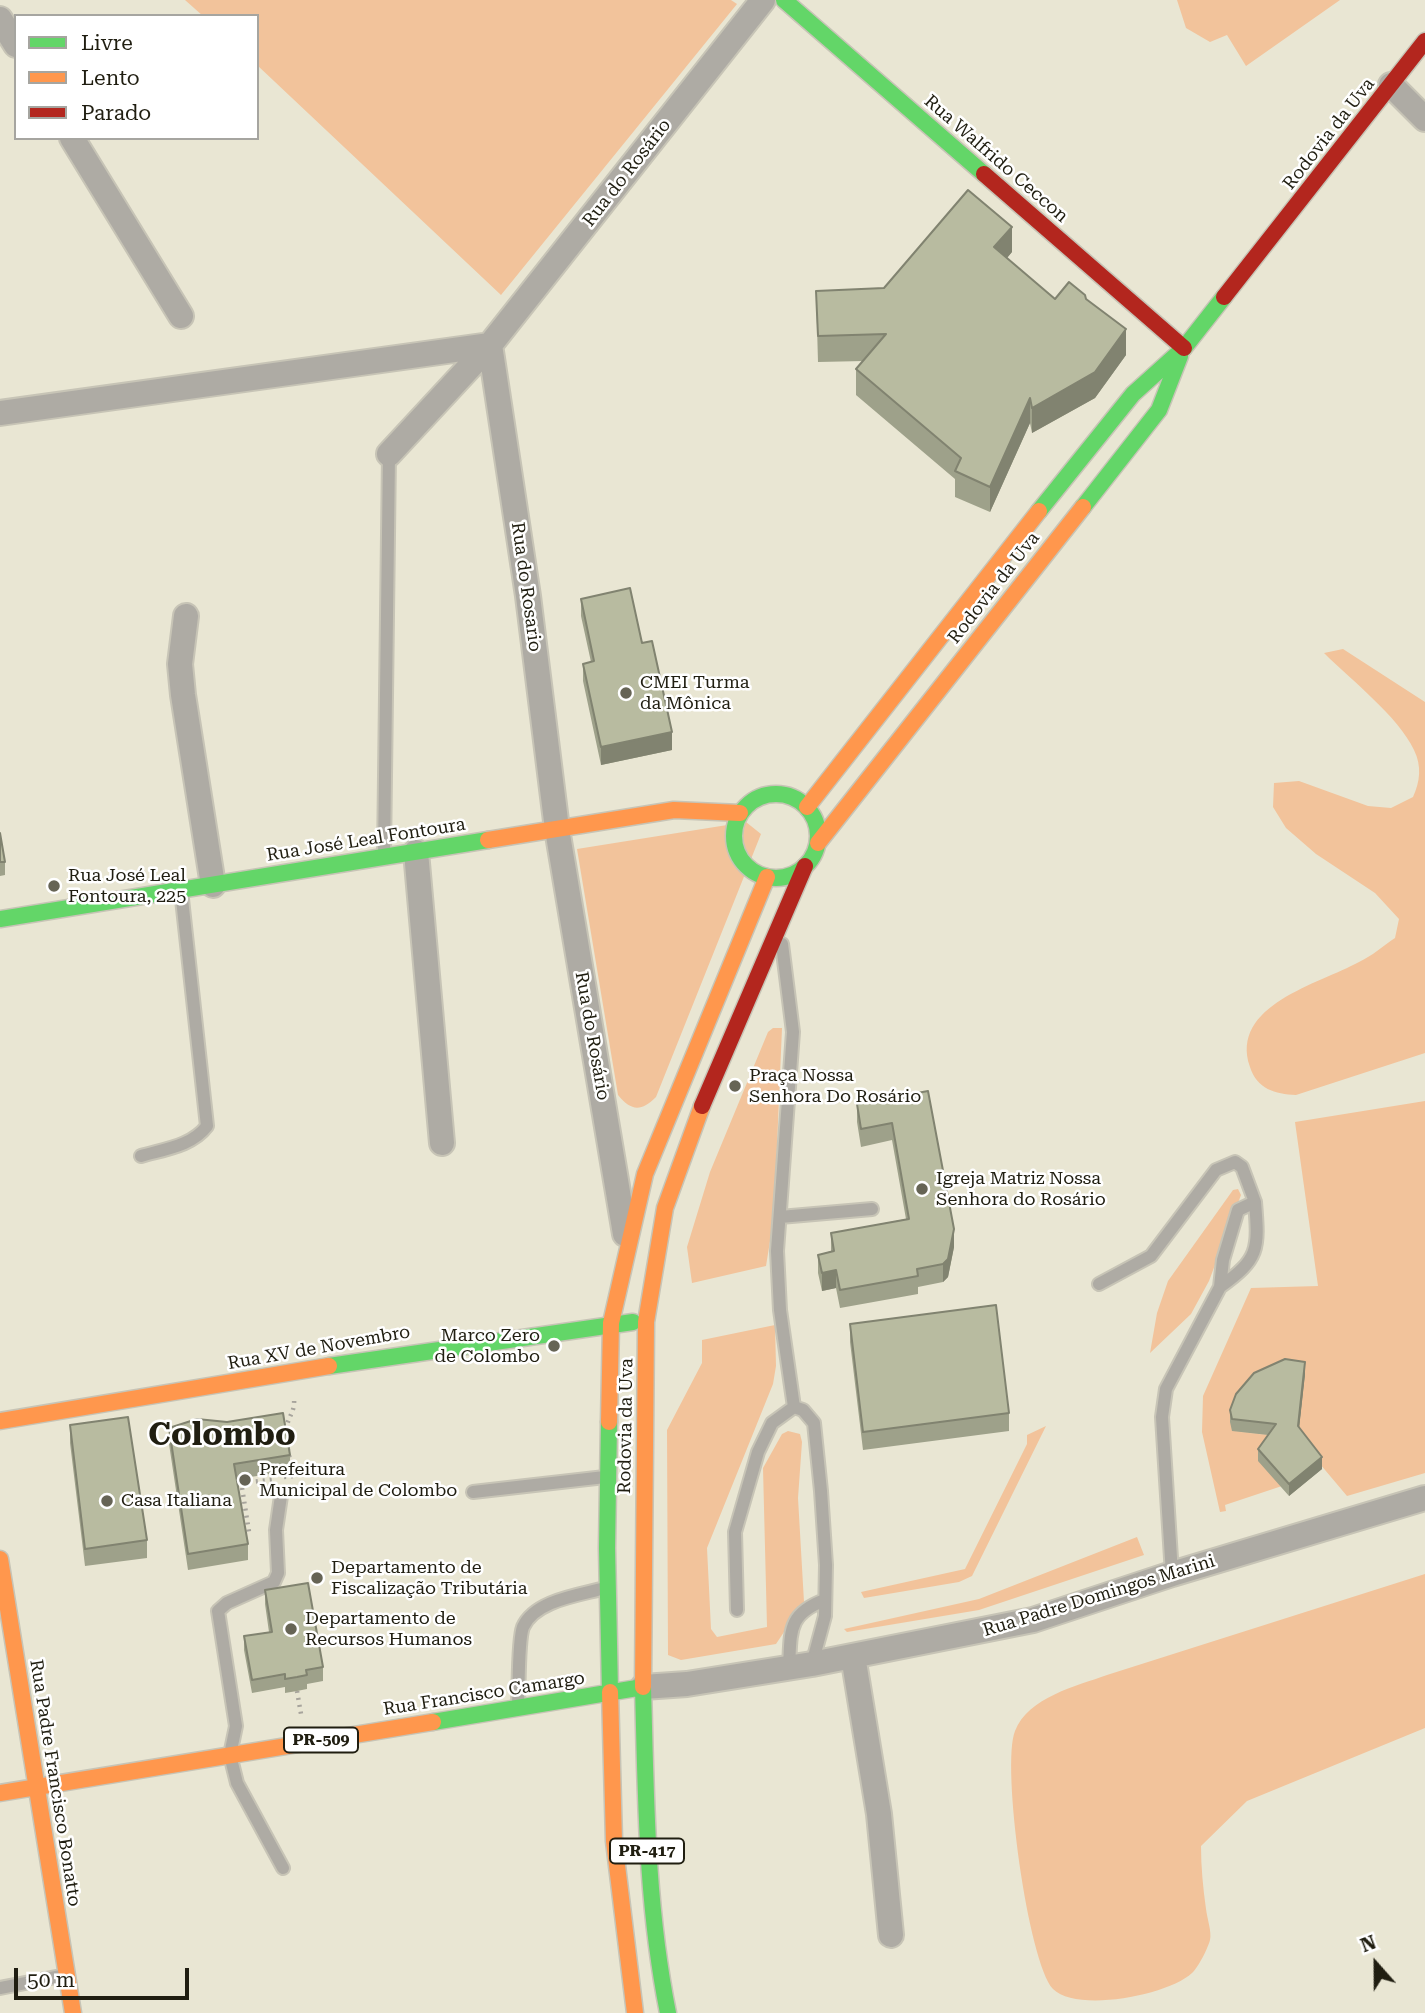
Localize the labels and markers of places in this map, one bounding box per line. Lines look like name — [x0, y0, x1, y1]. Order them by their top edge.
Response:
place label: CMEI Turma da Mônica — [640, 672, 750, 714]
marker: CMEI Turma da Mônica — [618, 685, 634, 701]
place label: Rua José Leal Fontoura, 225 — [68, 865, 186, 908]
marker: Rua José Leal Fontoura, 225 — [46, 878, 62, 894]
place label: Praça Nossa Senhora Do Rosário — [749, 1065, 921, 1108]
marker: Praça Nossa Senhora Do Rosário — [727, 1078, 743, 1094]
place label: Igreja Matriz Nossa Senhora do Rosário — [936, 1168, 1106, 1210]
marker: Igreja Matriz Nossa Senhora do Rosário — [914, 1181, 930, 1197]
place label: Marco Zero de Colombo — [435, 1325, 540, 1368]
marker: Marco Zero de Colombo — [546, 1338, 562, 1354]
place label: Prefeitura Municipal de Colombo — [259, 1459, 457, 1502]
marker: Prefeitura Municipal de Colombo — [237, 1472, 253, 1488]
place label: Casa Italiana — [121, 1490, 232, 1512]
marker: Casa Italiana — [99, 1493, 115, 1509]
place label: Departamento de Fiscalização Tributária — [331, 1557, 528, 1600]
marker: Departamento de Fiscalização Tributária — [309, 1570, 325, 1586]
place label: Departamento de Recursos Humanos — [305, 1608, 472, 1650]
marker: Departamento de Recursos Humanos — [283, 1621, 299, 1637]

